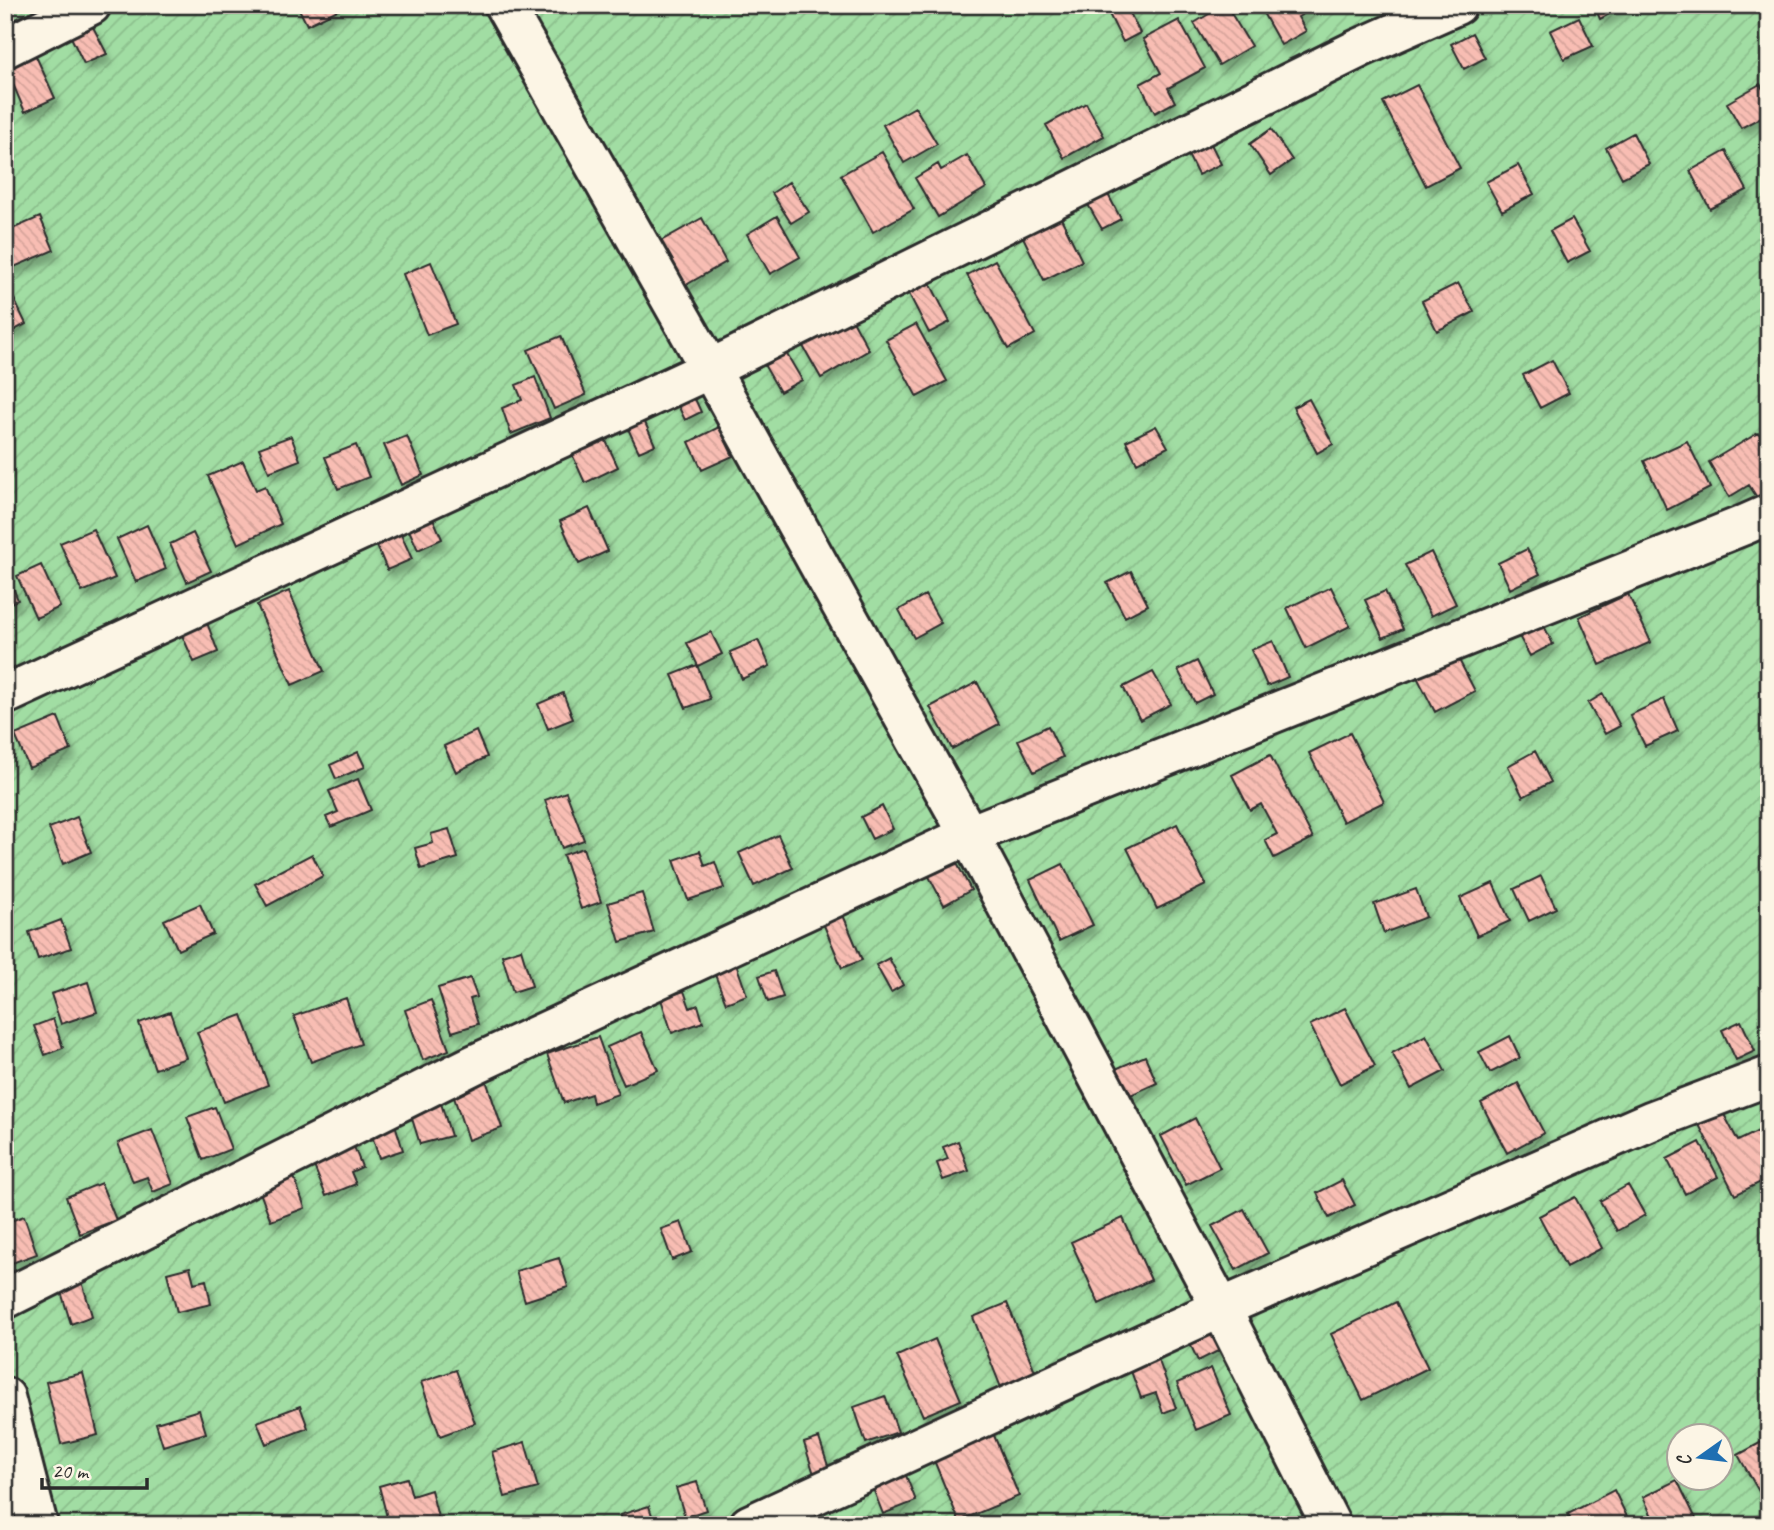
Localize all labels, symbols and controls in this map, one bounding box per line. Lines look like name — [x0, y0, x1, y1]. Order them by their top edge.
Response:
north arrow — [1666, 1422, 1736, 1492]
scale bar — [42, 1446, 147, 1490]
text: С — [1671, 1451, 1697, 1468]
text: 20 m — [52, 1458, 90, 1484]

